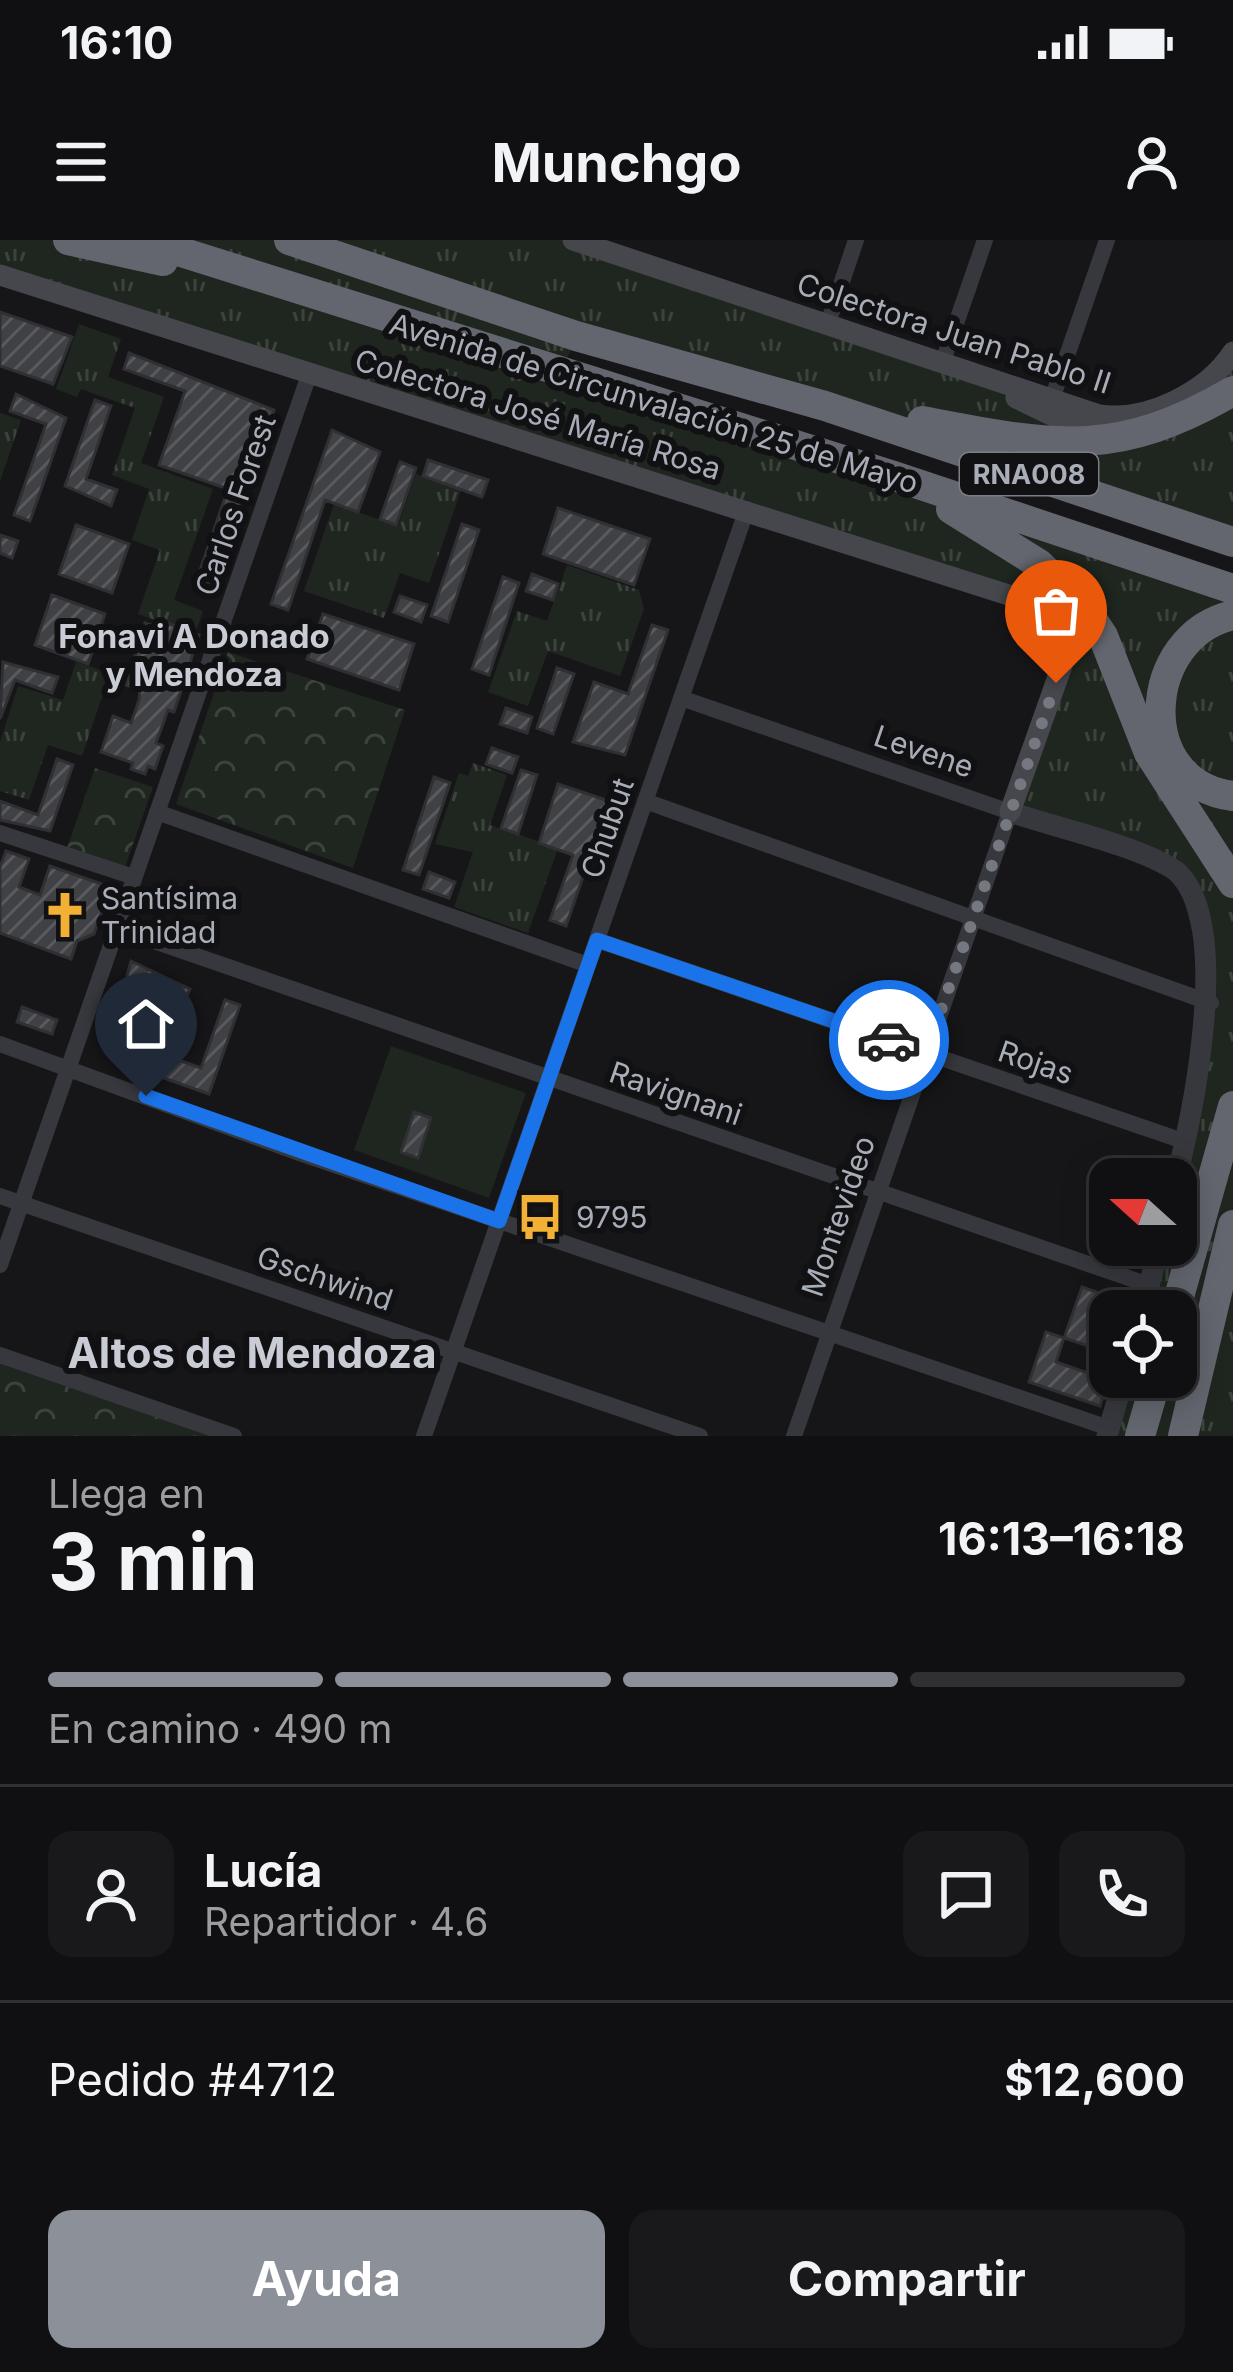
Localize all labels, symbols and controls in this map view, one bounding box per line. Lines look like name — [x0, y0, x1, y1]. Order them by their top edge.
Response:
text: 16:10 — [60, 15, 173, 70]
icon: menu — [48, 129, 114, 195]
icon: person — [1119, 129, 1185, 195]
text: Munchgo — [491, 130, 742, 195]
street label: Colectora Juan Pablo II — [792, 265, 1116, 401]
street label: Avenida de Circunvalación 25 de Mayo — [385, 305, 923, 501]
street label: Colectora José María Rosa — [351, 341, 725, 487]
street label: Carlos Forest — [187, 410, 283, 600]
road number: RNA008 — [960, 453, 1098, 495]
pin — [1005, 560, 1107, 683]
icon: bag — [1023, 578, 1089, 644]
district label: Fonavi A Donado y Mendoza — [58, 616, 330, 694]
street label: Levene — [870, 717, 978, 785]
street label: Chubut — [573, 773, 641, 883]
place label: Santísima Trinidad — [101, 880, 238, 950]
church icon: Santísima Trinidad — [40, 890, 90, 940]
pin — [95, 973, 197, 1096]
courier — [829, 980, 949, 1100]
icon: home — [113, 991, 179, 1057]
icon: car — [856, 1007, 922, 1073]
street label: Rojas — [994, 1032, 1078, 1092]
street label: Ravignani — [605, 1054, 747, 1132]
street label: Montevideo — [794, 1131, 882, 1301]
north arrow — [1089, 1158, 1197, 1266]
map controls — [1089, 1158, 1197, 1398]
bus stop icon: 9795 — [515, 1192, 565, 1242]
place label: 9795 — [576, 1199, 648, 1235]
street label: Gschwind — [252, 1238, 398, 1318]
button: locate — [1089, 1290, 1197, 1398]
district label: Altos de Mendoza — [67, 1327, 437, 1378]
text: Llega en — [48, 1470, 205, 1517]
text: 16:13–16:18 — [938, 1511, 1185, 1566]
text: 3 min — [48, 1514, 258, 1609]
text: En camino · 490 m — [48, 1705, 392, 1752]
button: person — [48, 1831, 174, 1957]
button: chat — [903, 1831, 1029, 1957]
button: phone — [1059, 1831, 1185, 1957]
text: Lucía — [204, 1843, 322, 1898]
text: Repartidor · 4.6 — [204, 1898, 488, 1945]
text: Pedido #4712 — [48, 2052, 337, 2107]
text: $12,600 — [1004, 2052, 1185, 2107]
button: Ayuda — [48, 2210, 605, 2348]
button: Compartir — [629, 2210, 1185, 2348]

